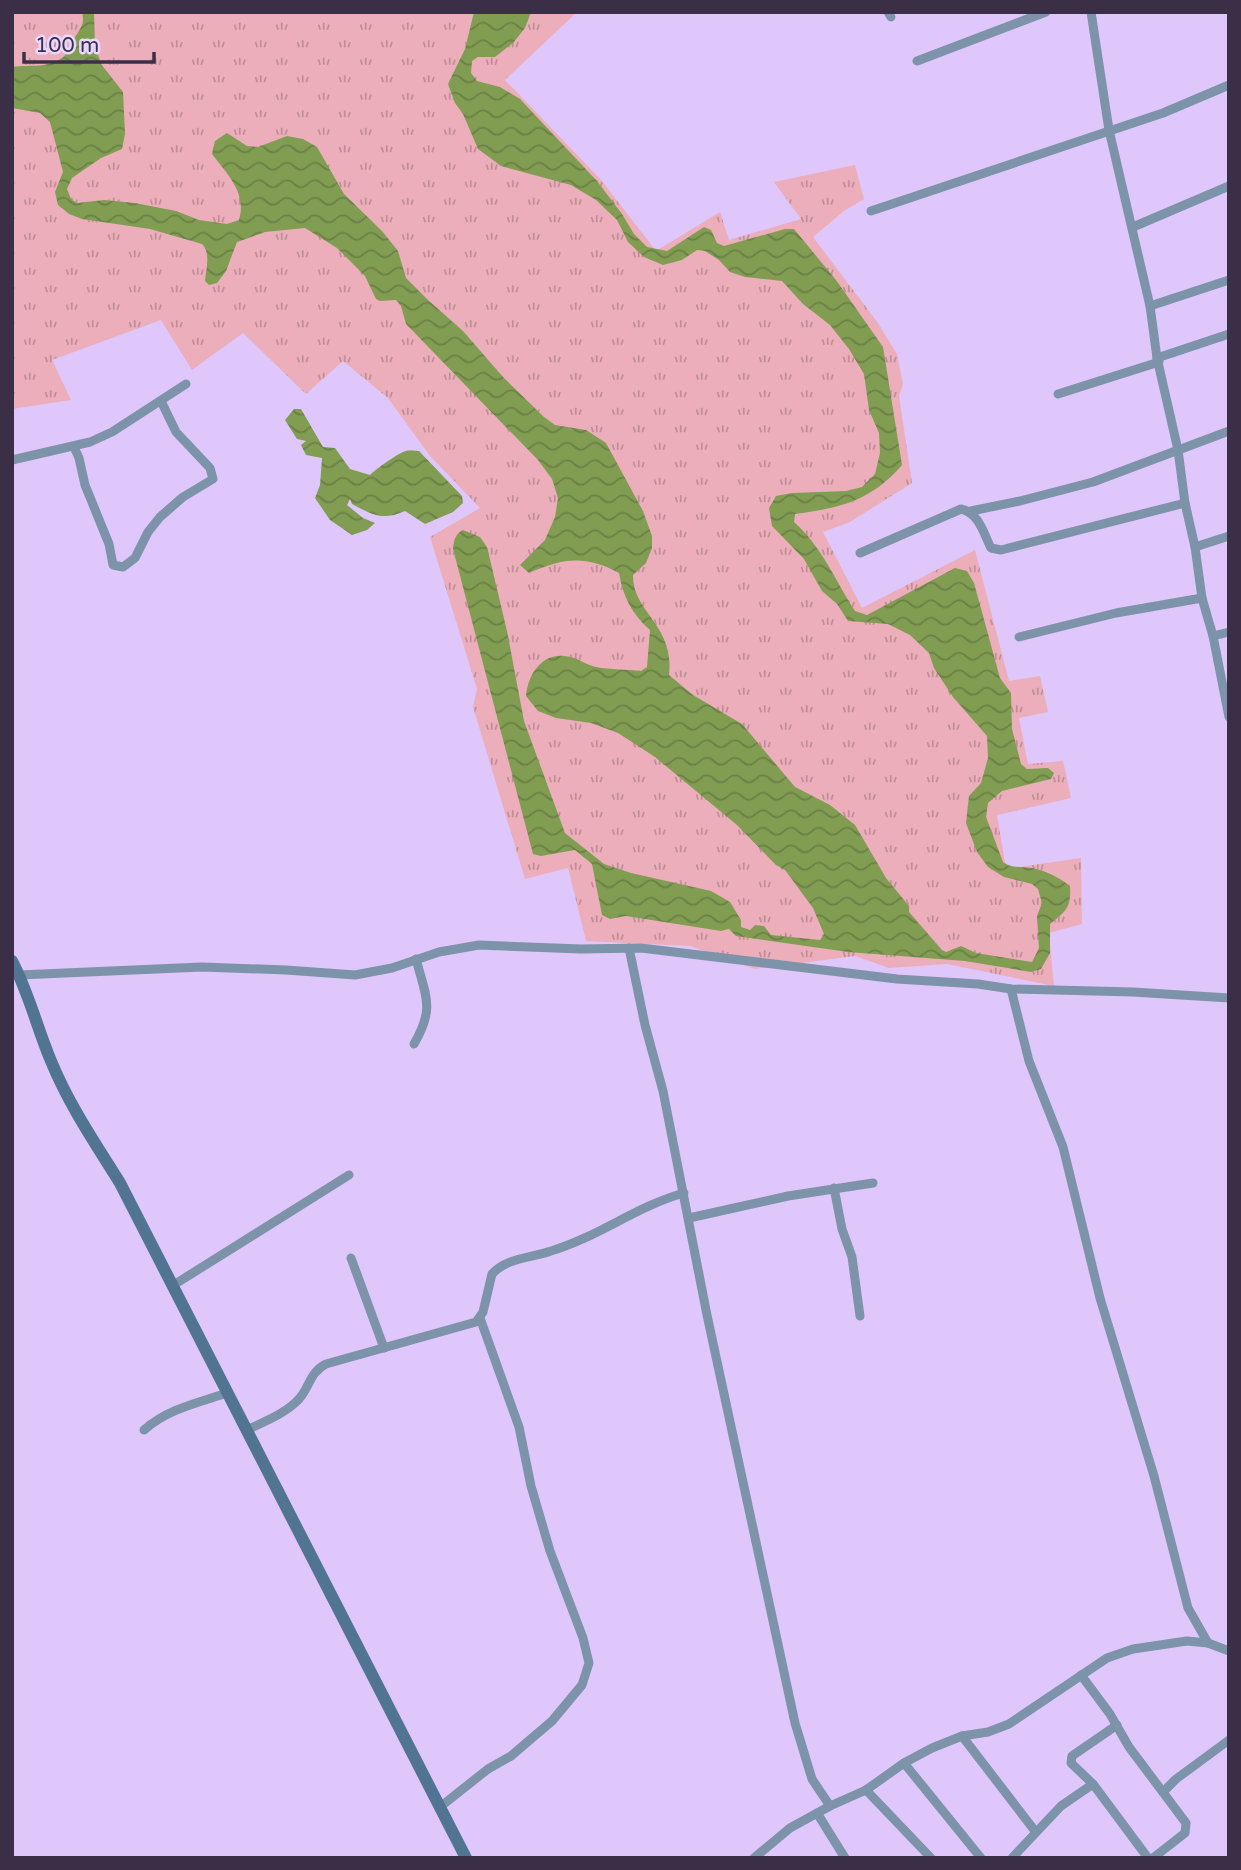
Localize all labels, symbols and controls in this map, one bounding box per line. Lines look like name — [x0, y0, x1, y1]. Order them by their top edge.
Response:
scale bar — [24, 21, 154, 65]
text: 100 m — [35, 33, 99, 58]

